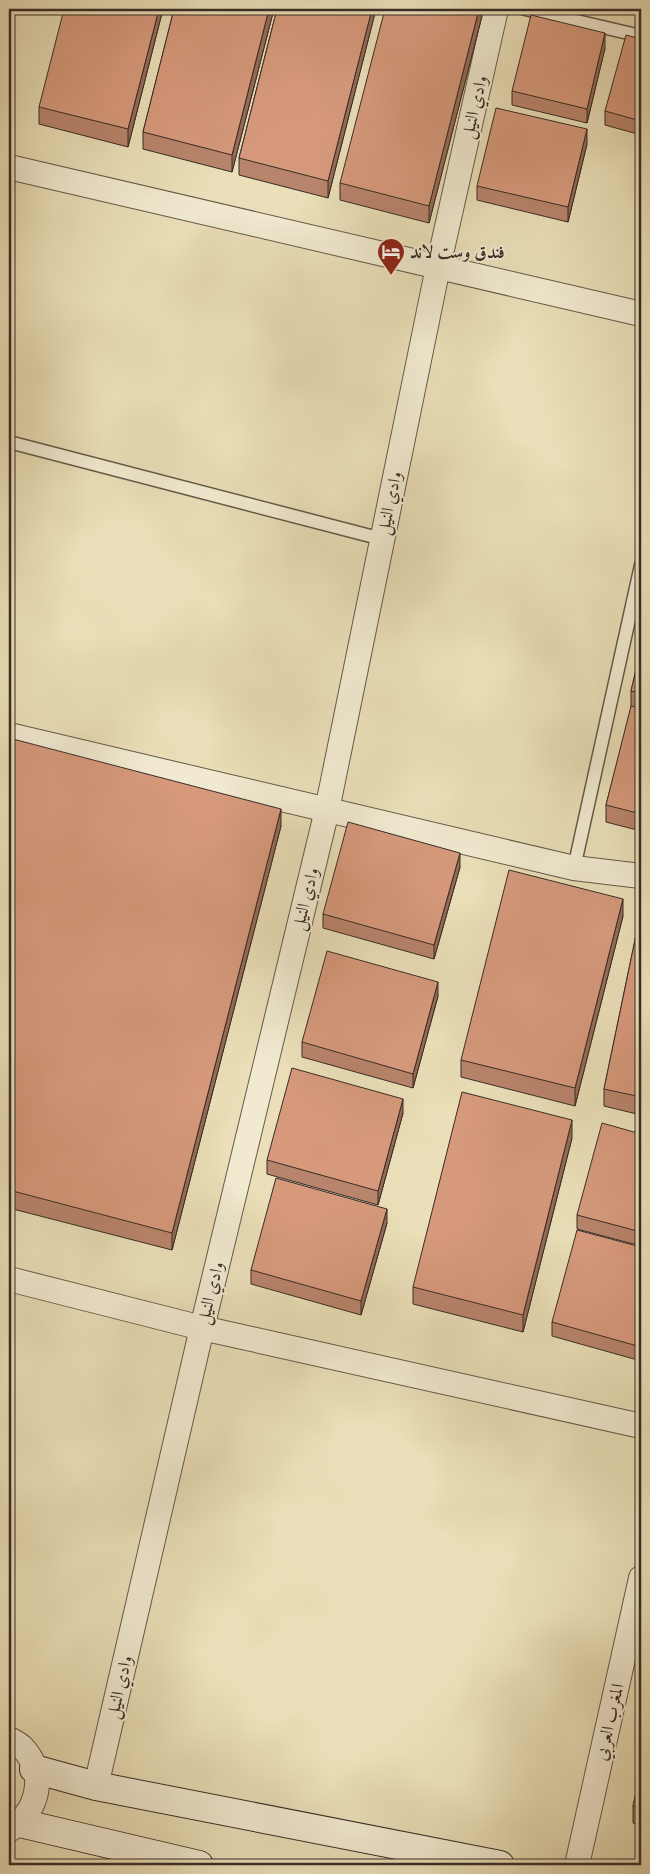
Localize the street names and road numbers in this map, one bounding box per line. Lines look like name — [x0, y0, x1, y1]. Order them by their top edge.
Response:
street label: وادي النيل — [457, 73, 496, 142]
street label: وادي النيل — [373, 469, 410, 538]
street label: وادي النيل — [288, 865, 327, 934]
street label: وادي النيل — [193, 1259, 232, 1328]
street label: وادي النيل — [102, 1653, 141, 1722]
street label: المغرب العربي — [590, 1682, 632, 1763]

